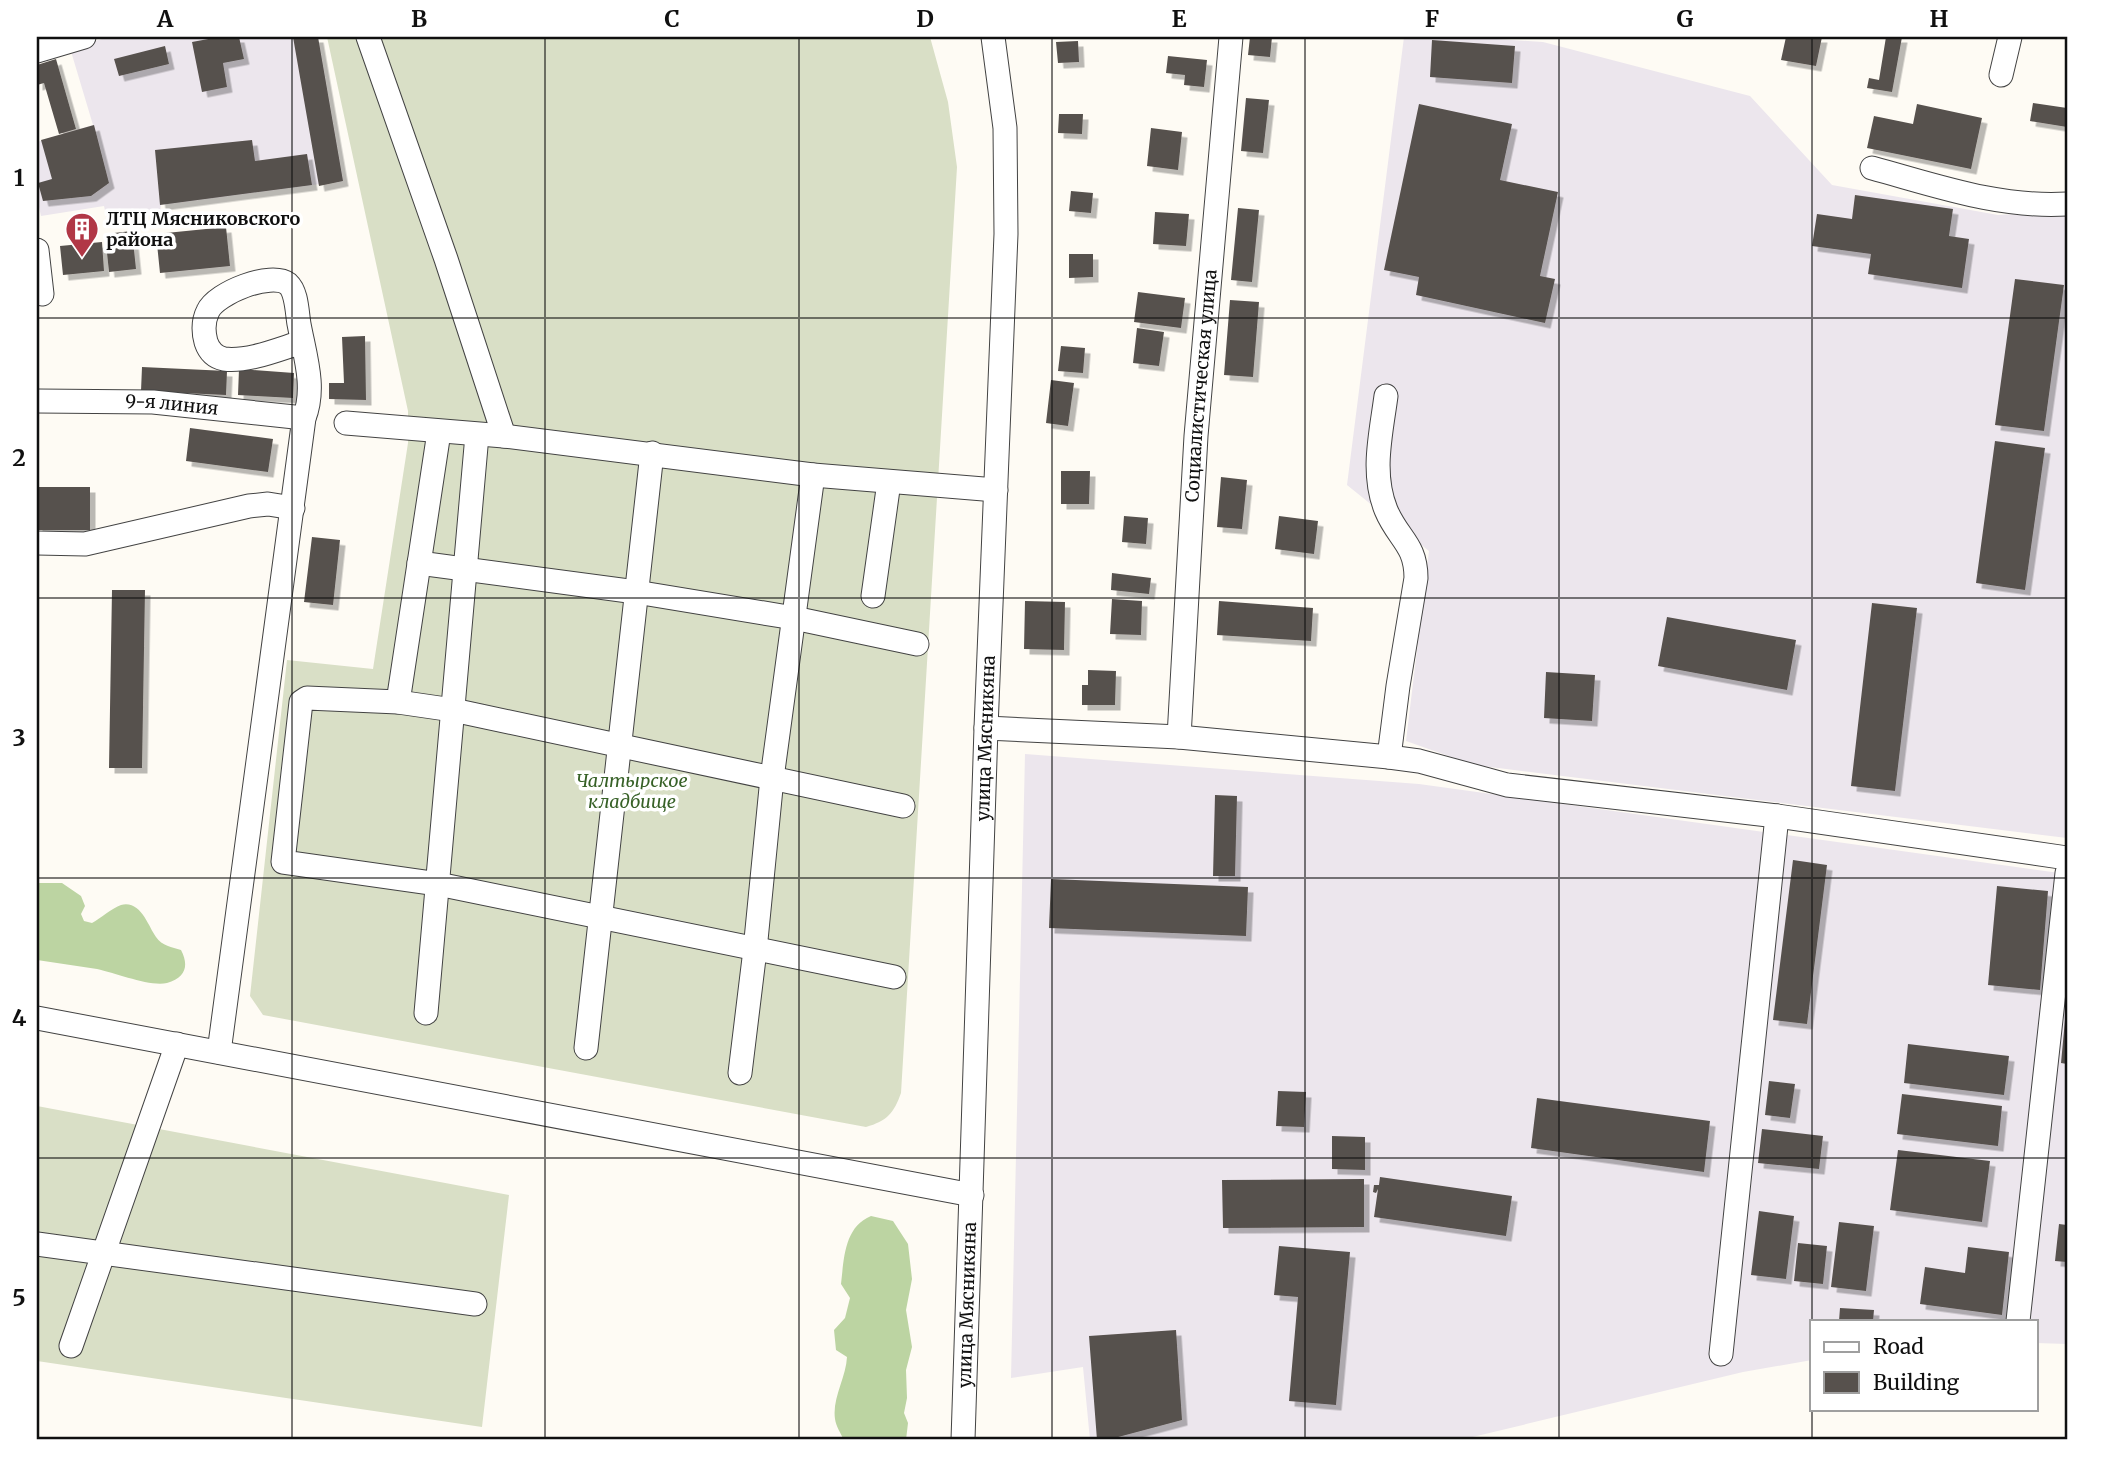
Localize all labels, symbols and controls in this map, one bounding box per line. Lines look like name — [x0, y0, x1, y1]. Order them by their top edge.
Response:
text: A — [156, 4, 174, 33]
text: B — [411, 4, 427, 33]
text: C — [664, 4, 680, 33]
text: D — [916, 4, 934, 33]
text: E — [1171, 4, 1187, 33]
text: F — [1425, 4, 1439, 33]
text: G — [1677, 4, 1694, 33]
text: H — [1930, 4, 1949, 33]
text: 1 — [14, 163, 25, 192]
place label: ЛТЦ Мясниковского района — [106, 207, 300, 251]
building icon: ЛТЦ Мясниковского района — [63, 210, 101, 259]
street label: Социалистическая улица — [1180, 268, 1222, 503]
street label: 9-я линия — [125, 390, 220, 420]
text: 2 — [12, 443, 26, 472]
street label: улица Мясникяна — [971, 655, 1000, 822]
text: 3 — [12, 723, 26, 752]
park label: Чалтырское кладбище — [576, 769, 688, 813]
text: 4 — [12, 1003, 27, 1032]
street label: улица Мясникяна — [953, 1221, 981, 1388]
text: 5 — [12, 1283, 26, 1312]
legend — [1810, 1320, 2038, 1410]
text: Road — [1873, 1333, 1924, 1360]
text: Building — [1873, 1369, 1960, 1396]

